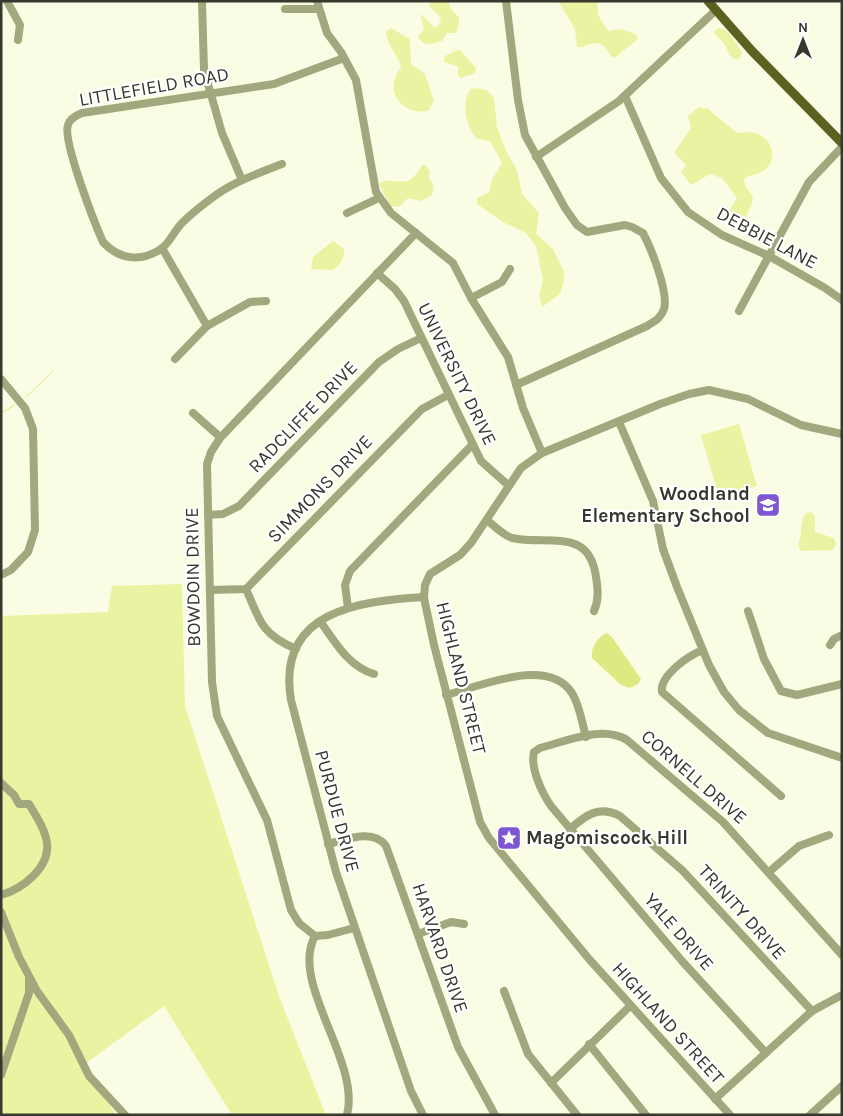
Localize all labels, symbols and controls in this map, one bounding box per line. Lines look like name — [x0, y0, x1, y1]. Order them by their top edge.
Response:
north arrow — [778, 15, 828, 65]
text: N — [798, 19, 808, 36]
street label: LITTLEFIELD ROAD — [77, 63, 231, 111]
street label: DEBBIE LANE — [713, 202, 821, 274]
street label: UNIVERSITY DRIVE — [413, 299, 501, 449]
street label: RADCLIFFE DRIVE — [244, 357, 362, 477]
street label: SIMMONS DRIVE — [263, 431, 377, 547]
place label: Woodland Elementary School — [581, 483, 750, 527]
school or university icon: Woodland Elementary School — [755, 492, 781, 518]
street label: BOWDOIN DRIVE — [181, 507, 205, 647]
street label: HIGHLAND STREET — [431, 600, 491, 757]
street label: CORNELL DRIVE — [637, 725, 751, 829]
street label: PURDUE DRIVE — [310, 748, 364, 874]
place icon: Magomiscock Hill — [496, 825, 522, 851]
place label: Magomiscock Hill — [526, 827, 688, 849]
street label: TRINITY DRIVE — [694, 860, 790, 964]
street label: HARVARD DRIVE — [407, 880, 473, 1016]
street label: YALE DRIVE — [640, 889, 718, 975]
street label: HIGHLAND STREET — [608, 958, 729, 1089]

